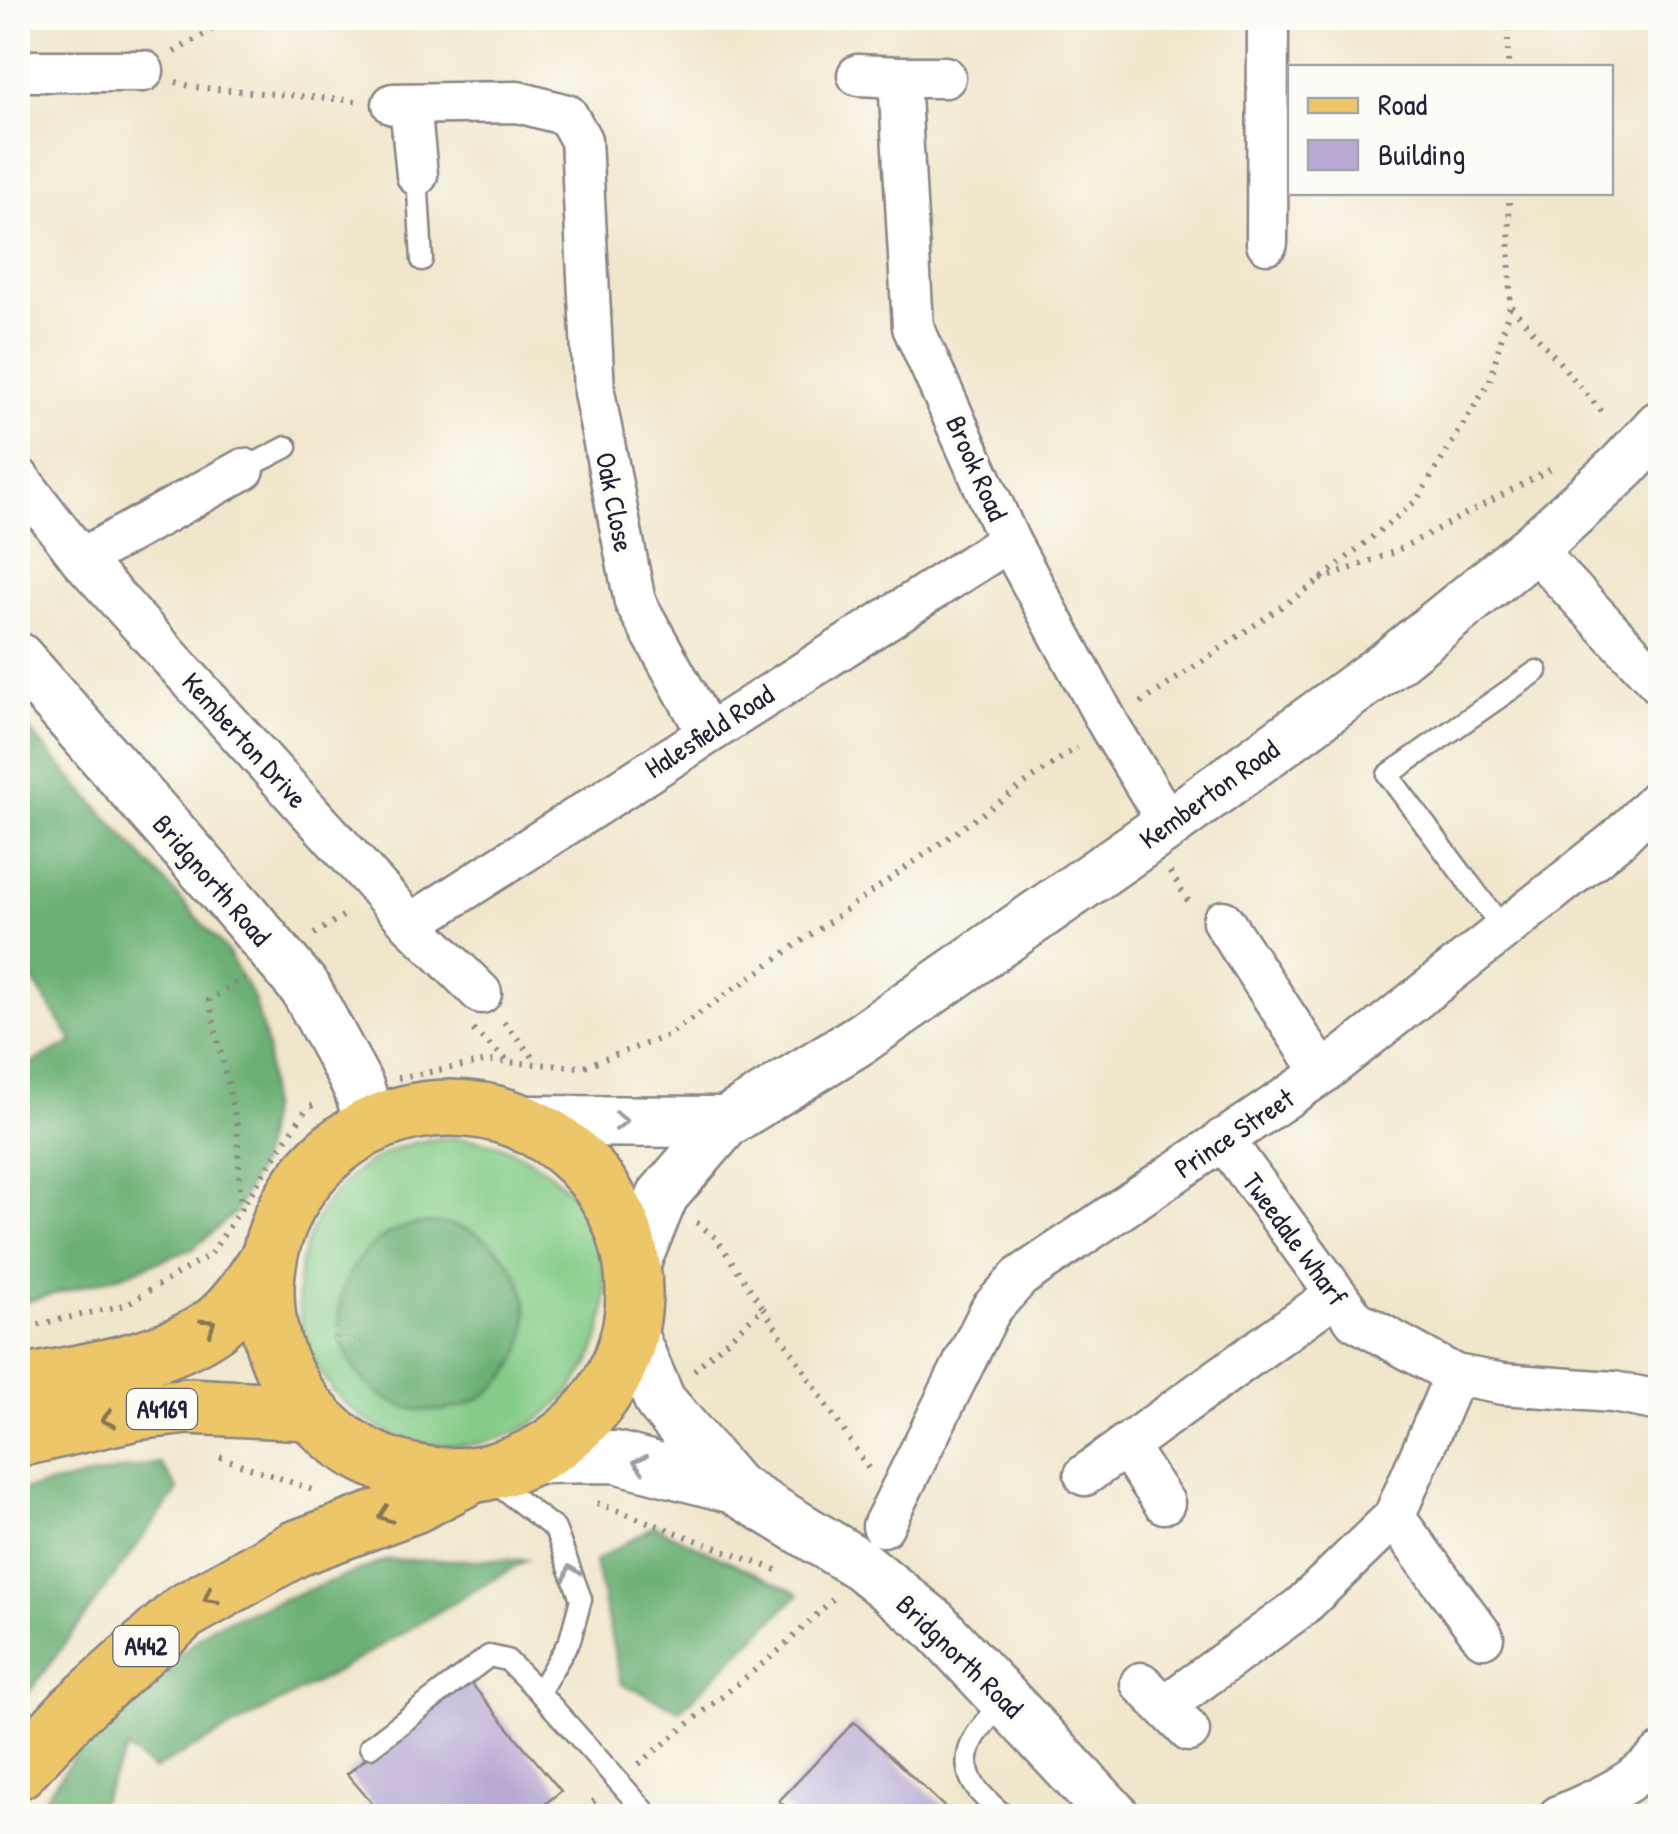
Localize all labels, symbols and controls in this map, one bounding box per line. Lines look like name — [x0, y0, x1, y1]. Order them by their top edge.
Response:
legend — [1288, 65, 1613, 195]
text: Road — [1378, 84, 1427, 124]
text: Building — [1378, 134, 1465, 174]
street label: Brook Road — [937, 409, 1017, 527]
street label: Oak Close — [587, 449, 643, 555]
street label: Kemberton Drive — [174, 664, 316, 816]
street label: Halesfield Road — [637, 675, 781, 787]
street label: Kemberton Road — [1131, 730, 1287, 858]
street label: Bridgnorth Road — [144, 806, 280, 954]
street label: Prince Street — [1167, 1079, 1302, 1187]
one-way arrow — [614, 1110, 630, 1132]
street label: Tweedale Wharf — [1234, 1165, 1356, 1313]
one-way arrow — [198, 1319, 216, 1337]
road number: A4169 — [127, 1389, 197, 1429]
one-way arrow — [100, 1407, 117, 1428]
one-way arrow — [632, 1454, 649, 1475]
one-way arrow — [378, 1503, 395, 1524]
one-way arrow — [562, 1564, 583, 1581]
one-way arrow — [203, 1585, 221, 1605]
street label: Bridgnorth Road — [888, 1586, 1032, 1726]
road number: A442 — [114, 1626, 178, 1666]

